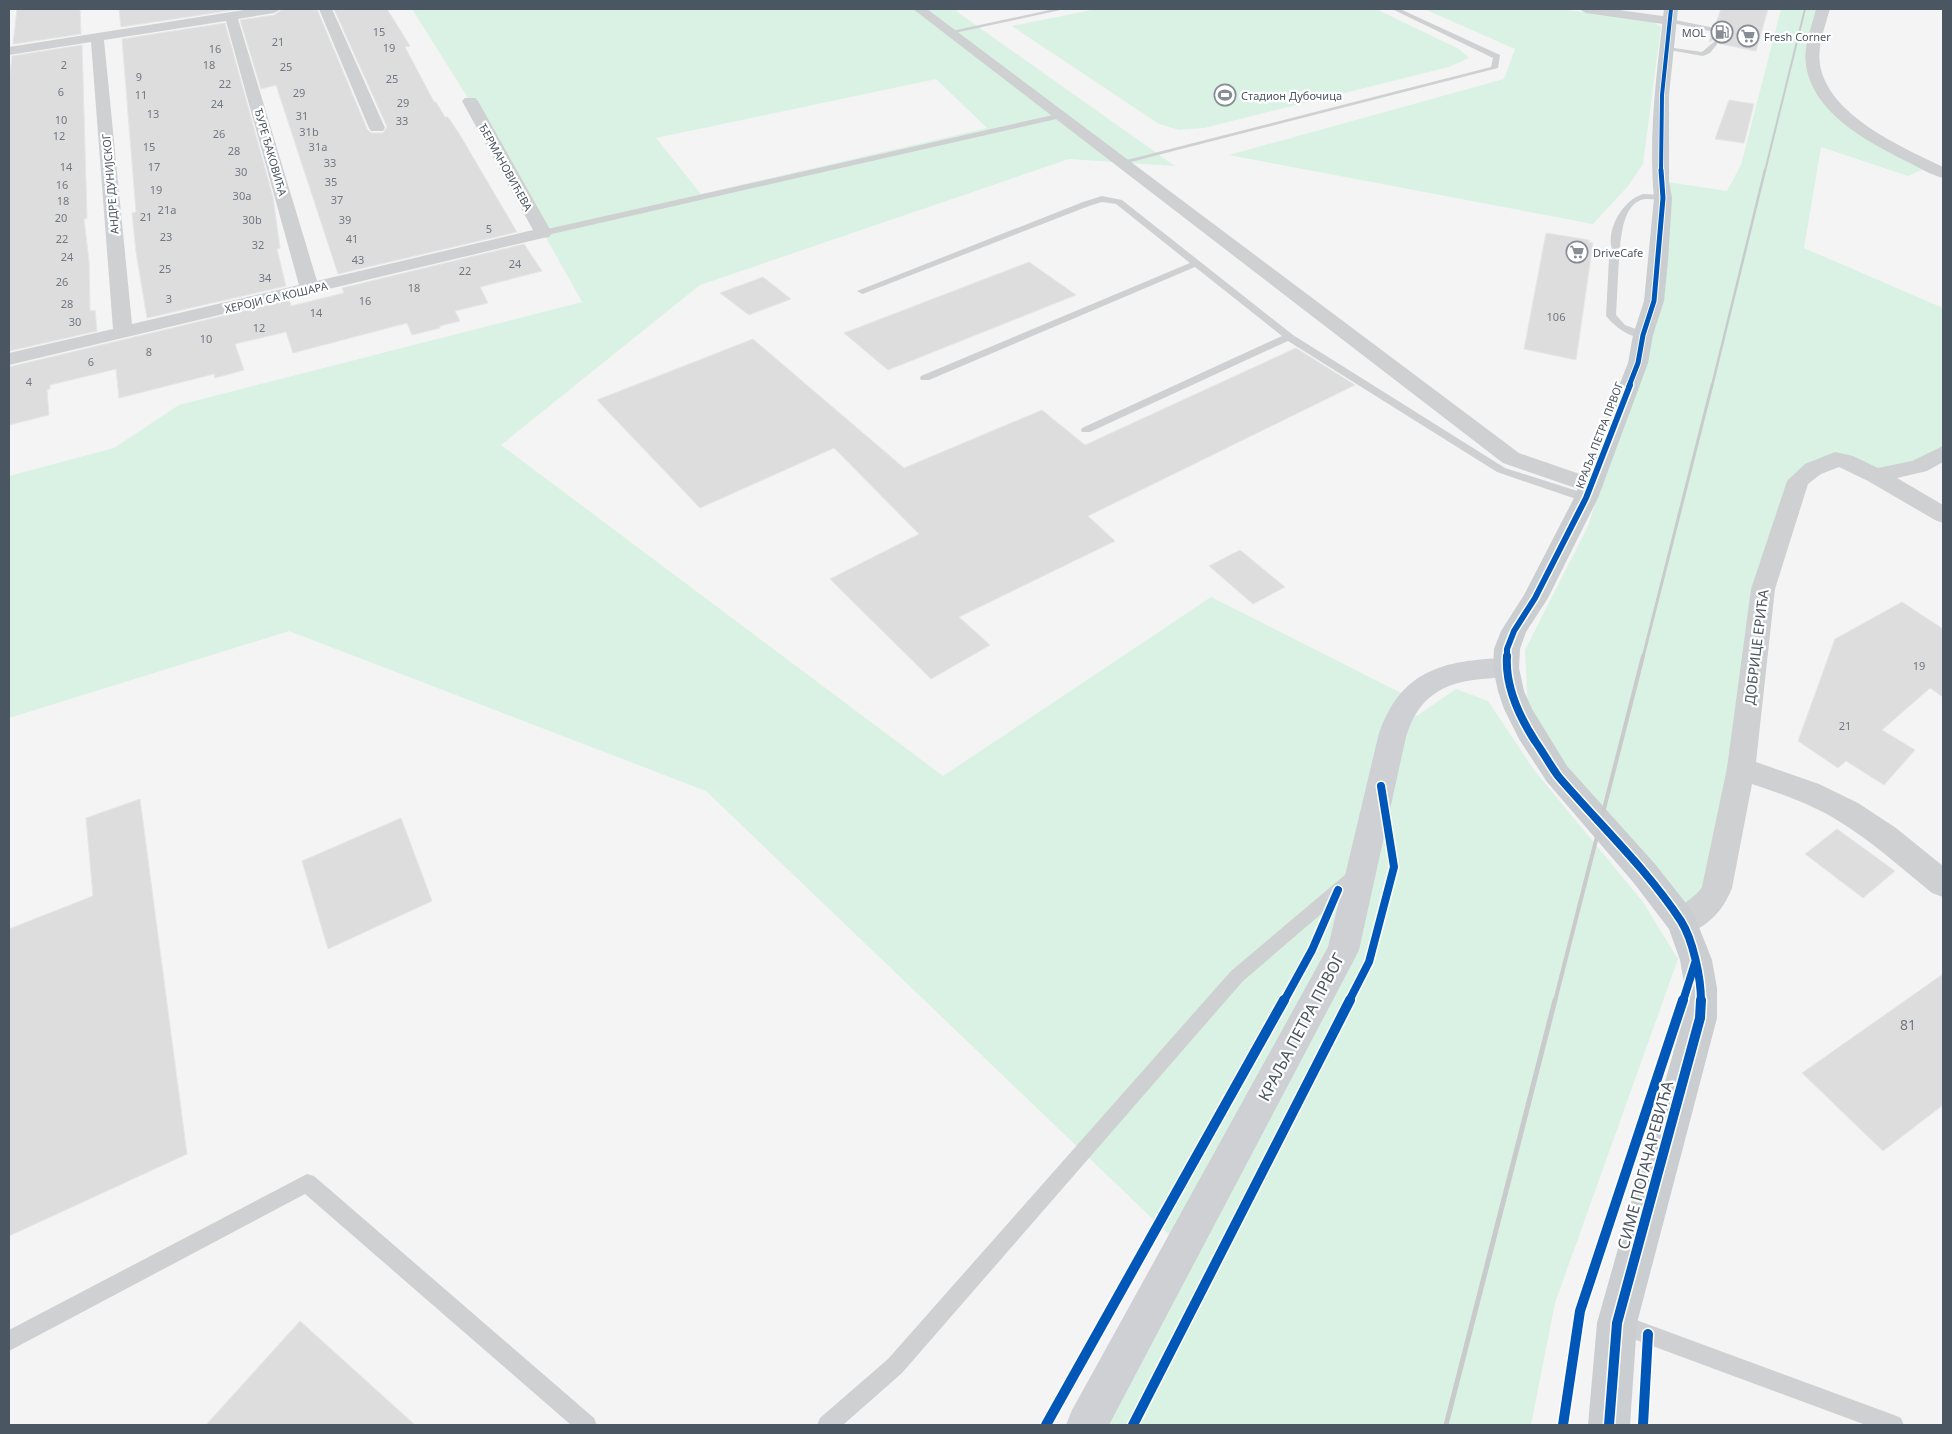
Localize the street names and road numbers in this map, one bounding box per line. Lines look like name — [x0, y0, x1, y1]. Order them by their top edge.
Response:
street label: ЂУРЕ ЂАКОВИЋА — [251, 107, 291, 198]
street label: ЂЕРМАНОВИЋЕВА — [476, 121, 537, 214]
street label: АНДРЕ ДУНИЈСКОГ — [98, 133, 122, 235]
street label: ХЕРОЈИ СА КОШАРА — [223, 278, 330, 316]
street label: КРАЉА ПЕТРА ПРВОГ — [1572, 379, 1626, 490]
street label: ДОБРИЦЕ ЕРИЋА — [1739, 588, 1773, 706]
street label: КРАЉА ПЕТРА ПРВОГ — [1253, 949, 1349, 1105]
street label: СИМЕ ПОГАЧАРЕВИЋА — [1612, 1077, 1678, 1252]

